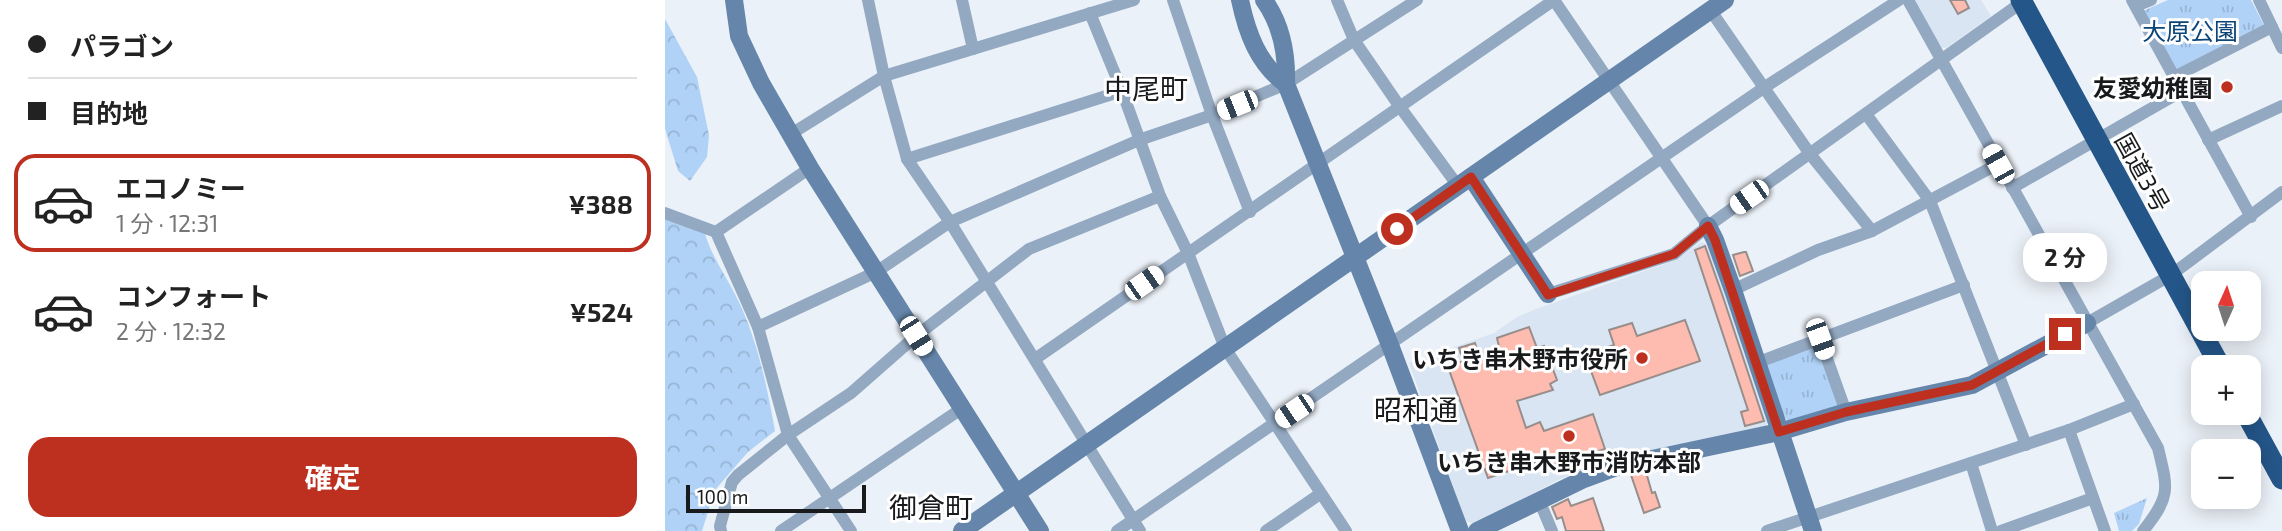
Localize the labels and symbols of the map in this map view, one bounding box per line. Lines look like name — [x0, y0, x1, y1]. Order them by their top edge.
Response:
park label: 大原公園 — [2142, 16, 2238, 45]
district label: 中尾町 — [1104, 71, 1188, 105]
place label: 友愛幼稚園 — [2093, 73, 2213, 102]
marker: 友愛幼稚園 — [2219, 79, 2235, 95]
car — [1214, 87, 1261, 123]
street label: 国道3号 — [2110, 128, 2176, 216]
car — [1979, 141, 2018, 187]
car — [1726, 176, 1773, 218]
route start — [1381, 213, 1413, 245]
callout: 2 分 — [2023, 232, 2107, 282]
car — [1121, 262, 1168, 304]
north arrow — [2191, 271, 2261, 341]
car — [896, 313, 937, 359]
car — [1803, 316, 1838, 362]
route end — [2049, 318, 2081, 350]
place label: いちき串木野市役所 — [1412, 344, 1628, 373]
marker: いちき串木野市役所 — [1634, 350, 1650, 366]
car — [1271, 391, 1318, 431]
district label: 昭和通 — [1374, 392, 1458, 426]
marker: いちき串木野市消防本部 — [1561, 428, 1577, 444]
place label: いちき串木野市消防本部 — [1437, 447, 1701, 476]
scale bar — [686, 482, 866, 514]
district label: 御倉町 — [889, 490, 973, 524]

